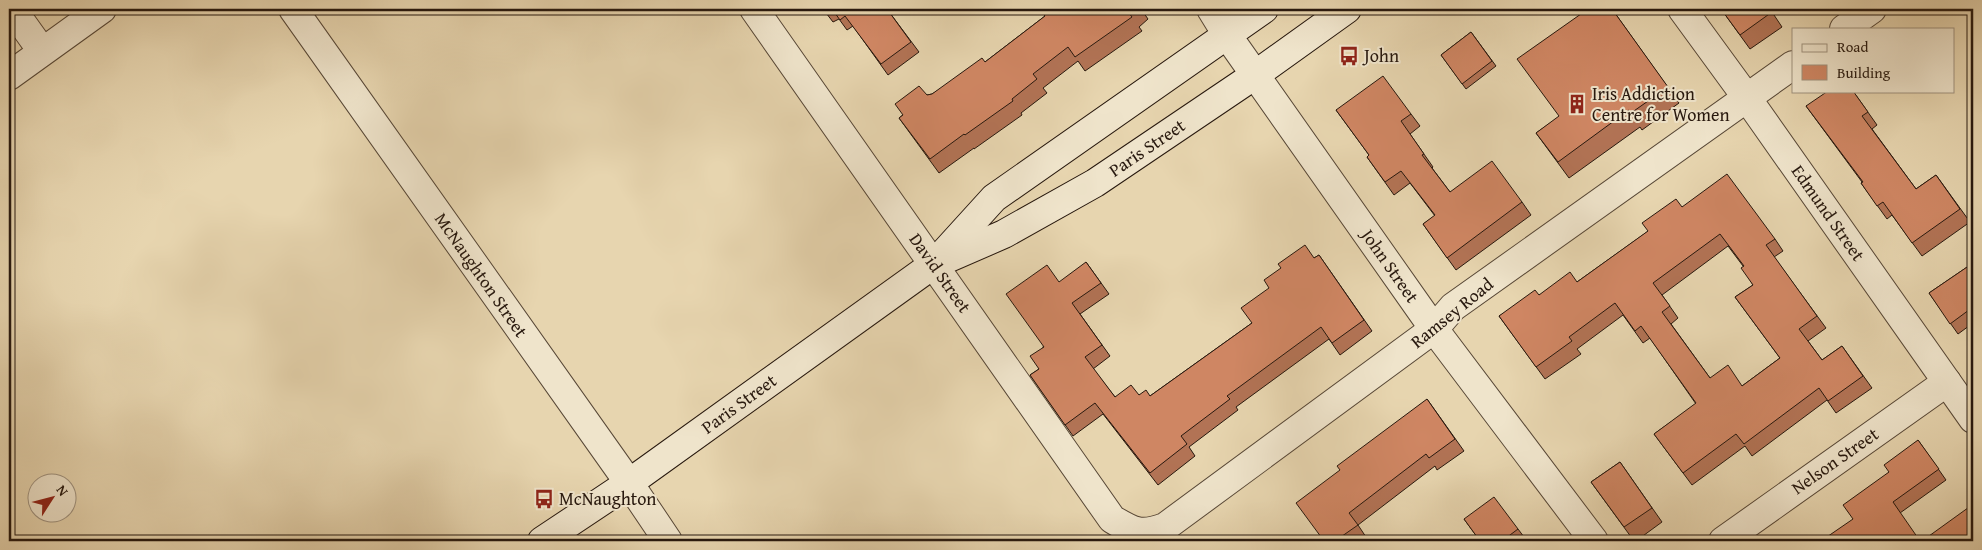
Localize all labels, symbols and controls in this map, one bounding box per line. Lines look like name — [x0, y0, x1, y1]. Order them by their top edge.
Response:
legend — [1792, 28, 1954, 92]
text: Road — [1837, 36, 1868, 57]
place label: John — [1362, 42, 1399, 69]
bus stop icon: John — [1338, 45, 1360, 67]
text: Building — [1837, 62, 1891, 83]
place label: Iris Addiction Centre for Women — [1592, 80, 1730, 128]
building icon: Iris Addiction Centre for Women — [1566, 93, 1588, 115]
street label: Paris Street — [1103, 112, 1191, 183]
street label: Edmund Street — [1785, 159, 1872, 267]
street label: McNaughton Street — [428, 207, 535, 343]
street label: John Street — [1354, 222, 1426, 309]
street label: David Street — [903, 227, 978, 319]
street label: Ramsey Road — [1404, 270, 1499, 354]
street label: Paris Street — [695, 367, 782, 440]
street label: Nelson Street — [1786, 420, 1884, 501]
north arrow — [28, 472, 78, 522]
text: N — [52, 481, 74, 501]
place label: McNaughton — [559, 485, 656, 512]
bus stop icon: McNaughton — [533, 488, 555, 510]

